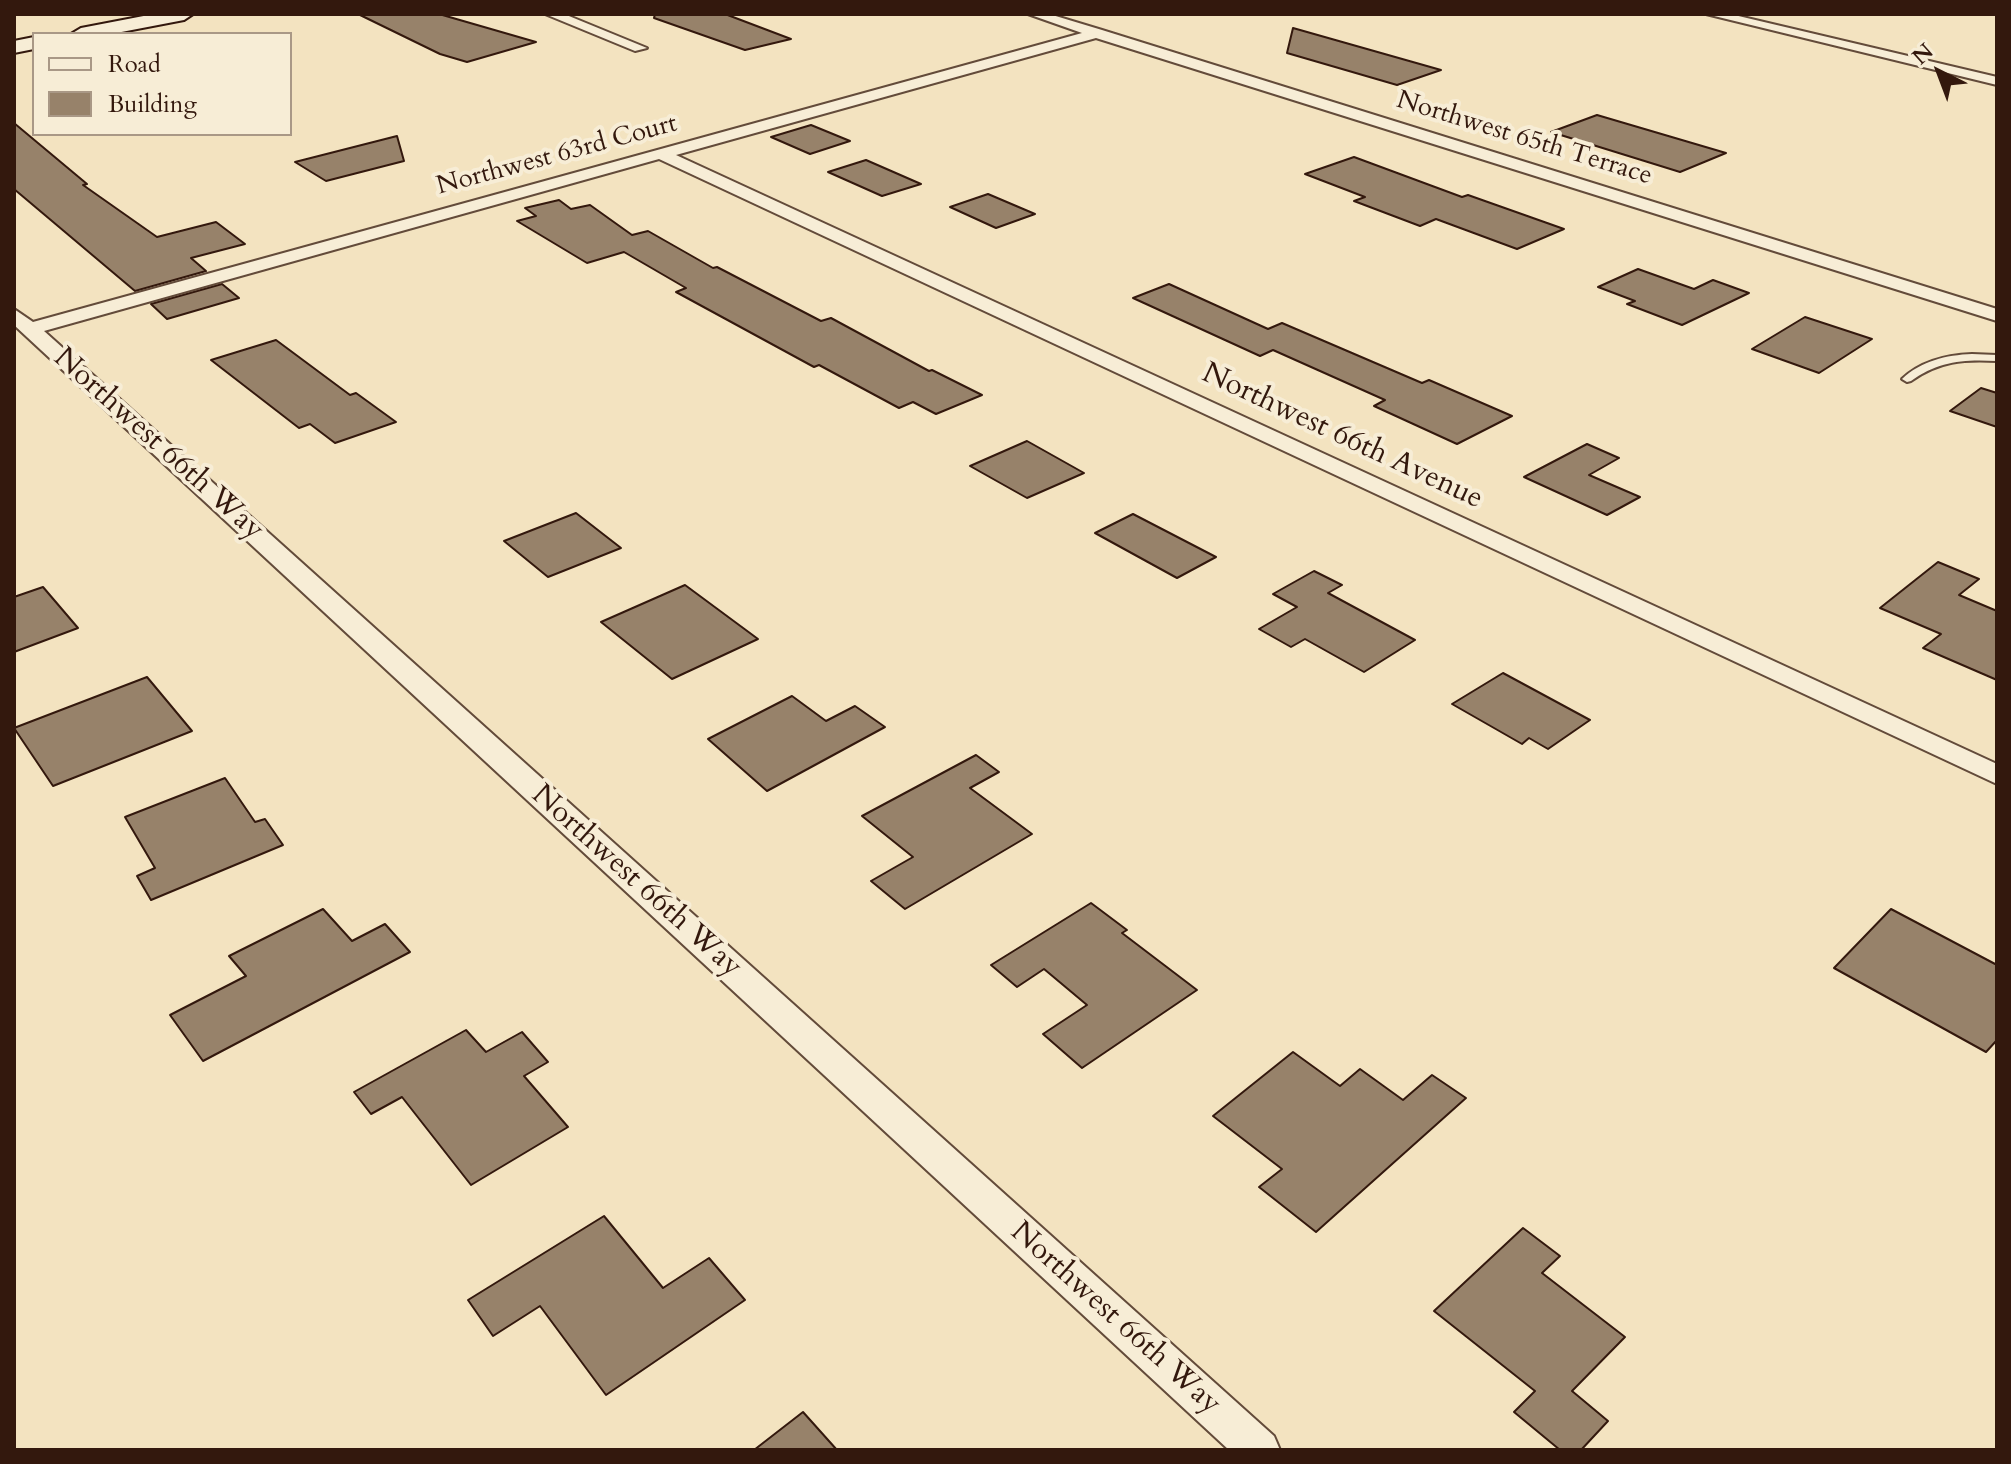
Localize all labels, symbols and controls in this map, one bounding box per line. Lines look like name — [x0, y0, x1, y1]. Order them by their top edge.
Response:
legend — [32, 32, 292, 136]
north arrow — [1899, 32, 1979, 112]
text: N — [1906, 37, 1940, 72]
text: Road — [108, 48, 161, 81]
street label: Northwest 65th Terrace — [1392, 85, 1656, 193]
text: Building — [108, 88, 197, 121]
street label: Northwest 63rd Court — [433, 109, 681, 203]
street label: Northwest 66th Way — [45, 341, 271, 549]
street label: Northwest 66th Avenue — [1196, 356, 1488, 518]
street label: Northwest 66th Way — [523, 778, 749, 986]
street label: Northwest 66th Way — [1002, 1215, 1228, 1423]

